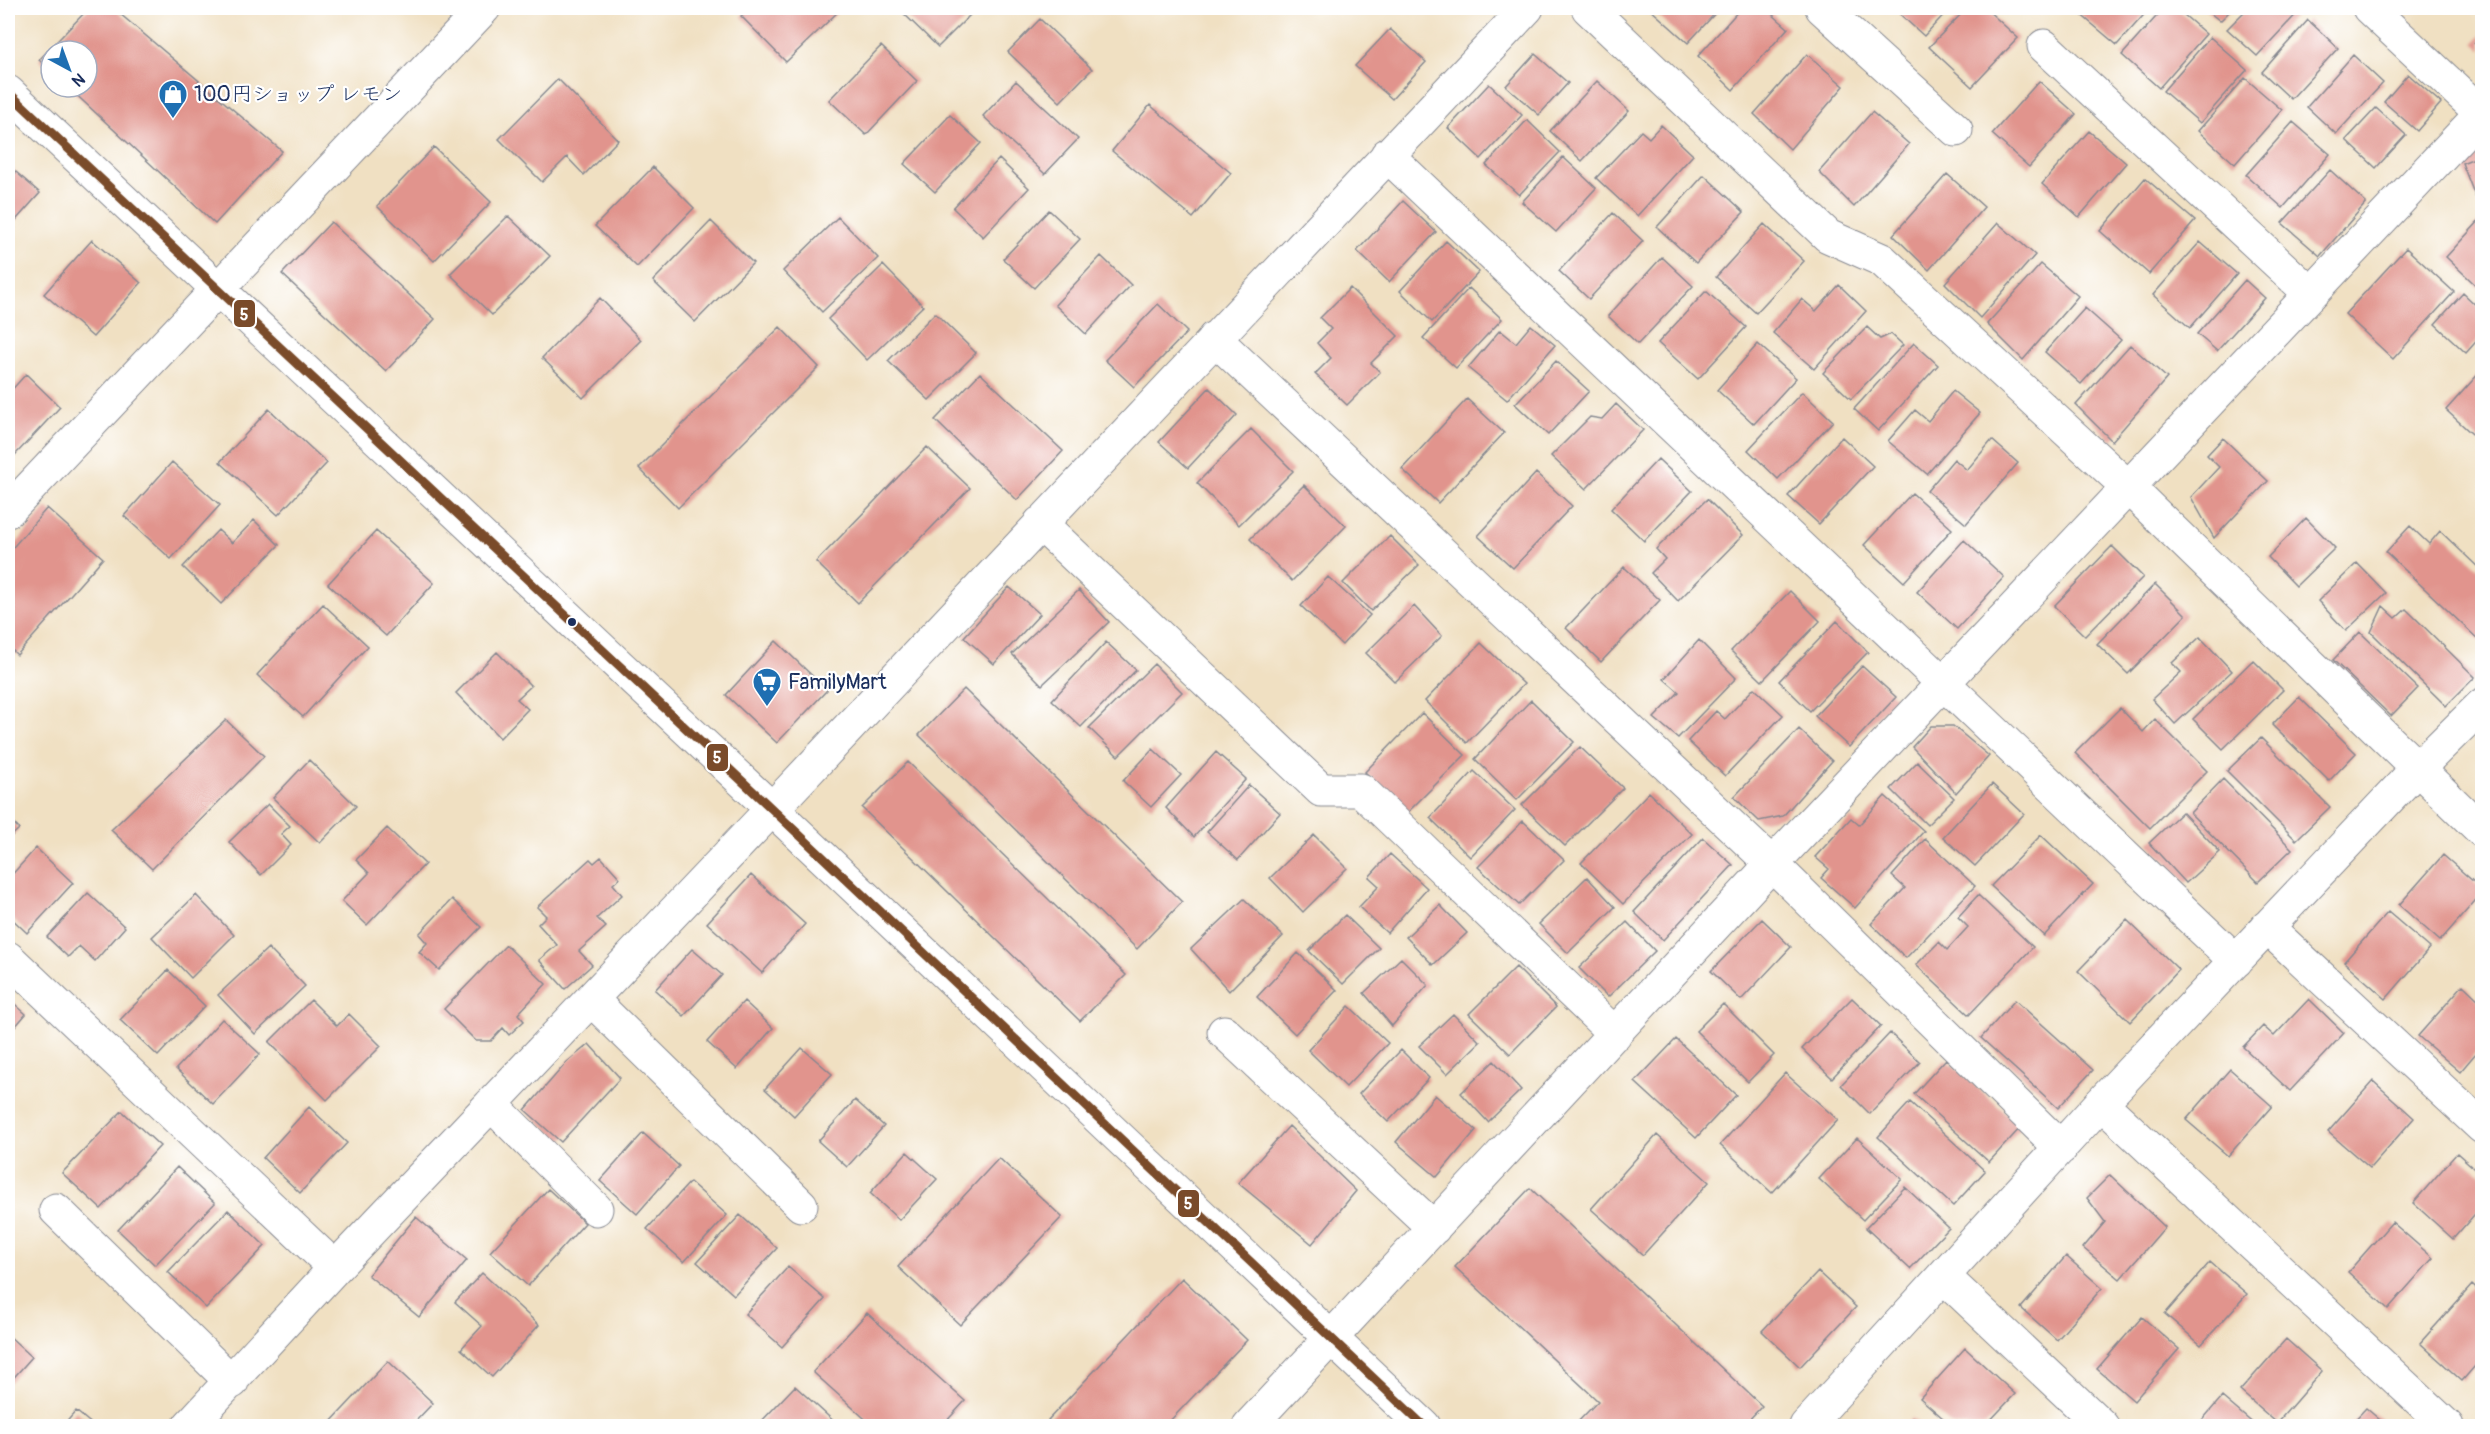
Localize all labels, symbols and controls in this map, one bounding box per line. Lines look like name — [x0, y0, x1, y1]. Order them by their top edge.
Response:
north arrow — [39, 39, 99, 99]
text: N — [67, 68, 89, 91]
shop icon: 100円ショップ レモン — [157, 78, 189, 120]
place label: 100円ショップ レモン — [194, 81, 403, 108]
line badge: 5 — [233, 299, 256, 328]
text: 5 — [240, 305, 249, 325]
unlabelled marker — [566, 616, 578, 628]
supermarket icon: FamilyMart — [751, 666, 783, 708]
place label: FamilyMart — [788, 669, 887, 696]
line badge: 5 — [706, 743, 729, 772]
text: 5 — [713, 748, 722, 768]
line badge: 5 — [1177, 1189, 1200, 1218]
text: 5 — [1184, 1194, 1193, 1214]

